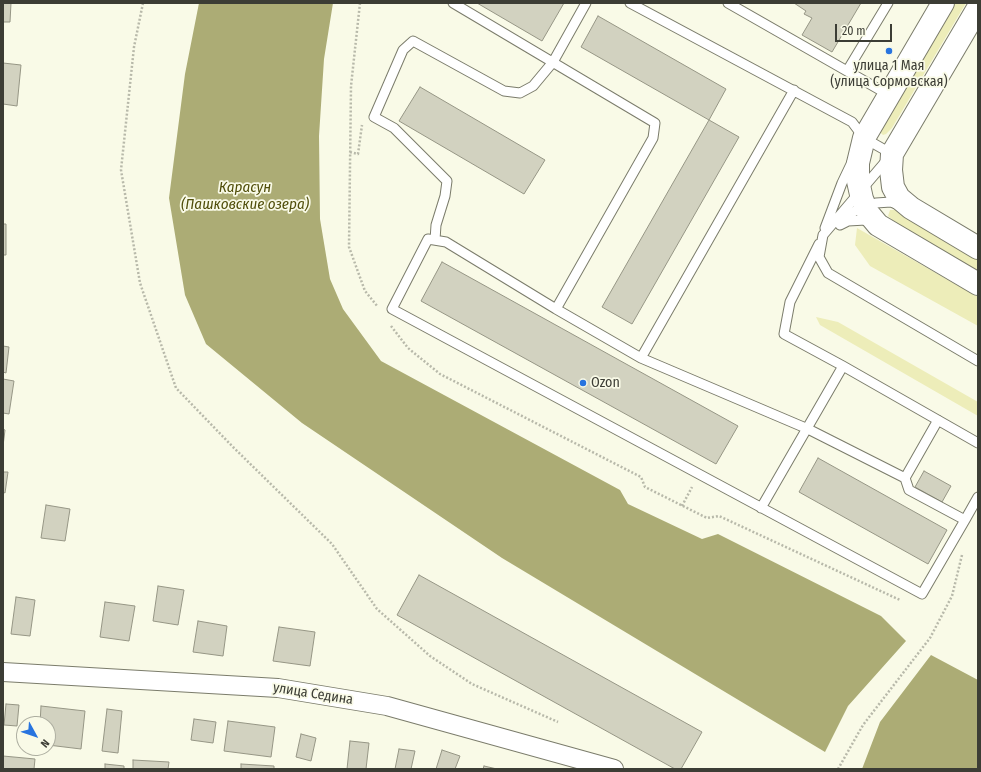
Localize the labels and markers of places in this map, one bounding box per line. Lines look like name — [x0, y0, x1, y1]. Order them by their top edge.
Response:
marker: улица 1 Мая (улица Сормовская) — [884, 46, 894, 56]
place label: улица 1 Мая (улица Сормовская) — [830, 58, 948, 90]
place label: Ozon — [591, 375, 620, 391]
marker: Ozon — [578, 378, 588, 388]

